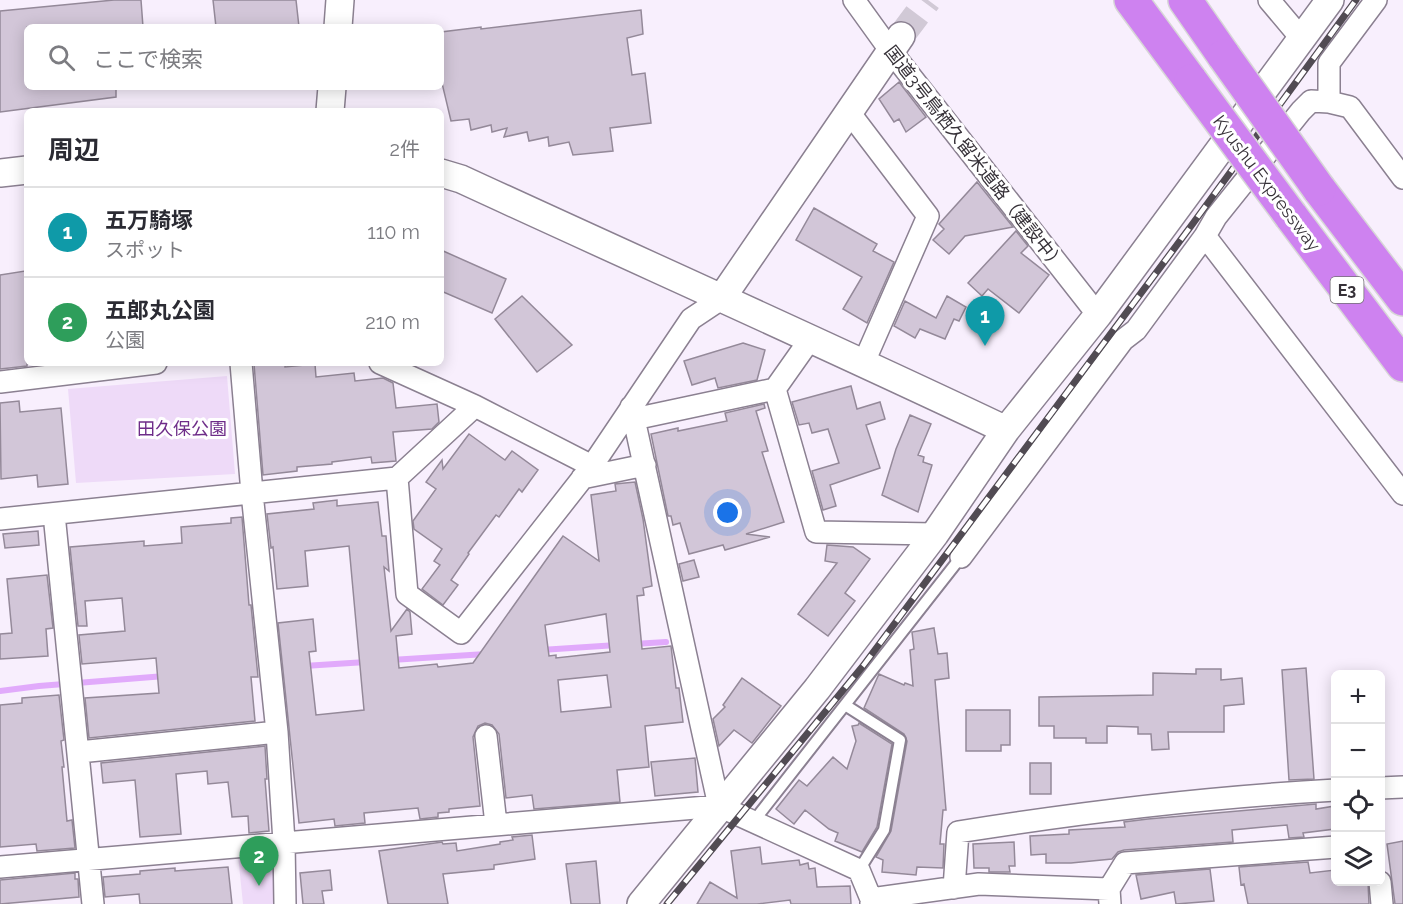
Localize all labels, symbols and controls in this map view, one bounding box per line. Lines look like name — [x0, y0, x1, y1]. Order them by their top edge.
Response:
search box — [24, 24, 444, 90]
icon: search — [45, 41, 78, 74]
street label: 国道3号鳥栖久留米道路（建設中） — [881, 41, 1069, 275]
text: ここで検索 — [93, 46, 203, 72]
street label: Kyushu Expressway — [1209, 111, 1325, 255]
text: 周辺 — [48, 135, 100, 165]
text: 2件 — [390, 137, 420, 161]
text: 五万騎塚 — [105, 207, 193, 233]
text: 1 — [63, 220, 72, 244]
text: 110 m — [367, 220, 420, 244]
text: スポット — [105, 238, 185, 262]
road number: E3 — [1330, 277, 1364, 303]
pin: 1 — [966, 296, 1004, 346]
text: 五郎丸公園 — [105, 297, 215, 323]
text: 2 — [62, 310, 73, 334]
text: 210 m — [365, 310, 420, 334]
text: 公園 — [105, 328, 145, 352]
park label: 田久保公園 — [137, 418, 227, 439]
your location — [713, 498, 742, 527]
map controls — [1331, 670, 1385, 886]
button: + — [1331, 670, 1385, 724]
button: − — [1331, 724, 1385, 778]
button: locate — [1331, 778, 1385, 832]
button: layers — [1331, 832, 1385, 886]
pin: 2 — [240, 836, 278, 886]

